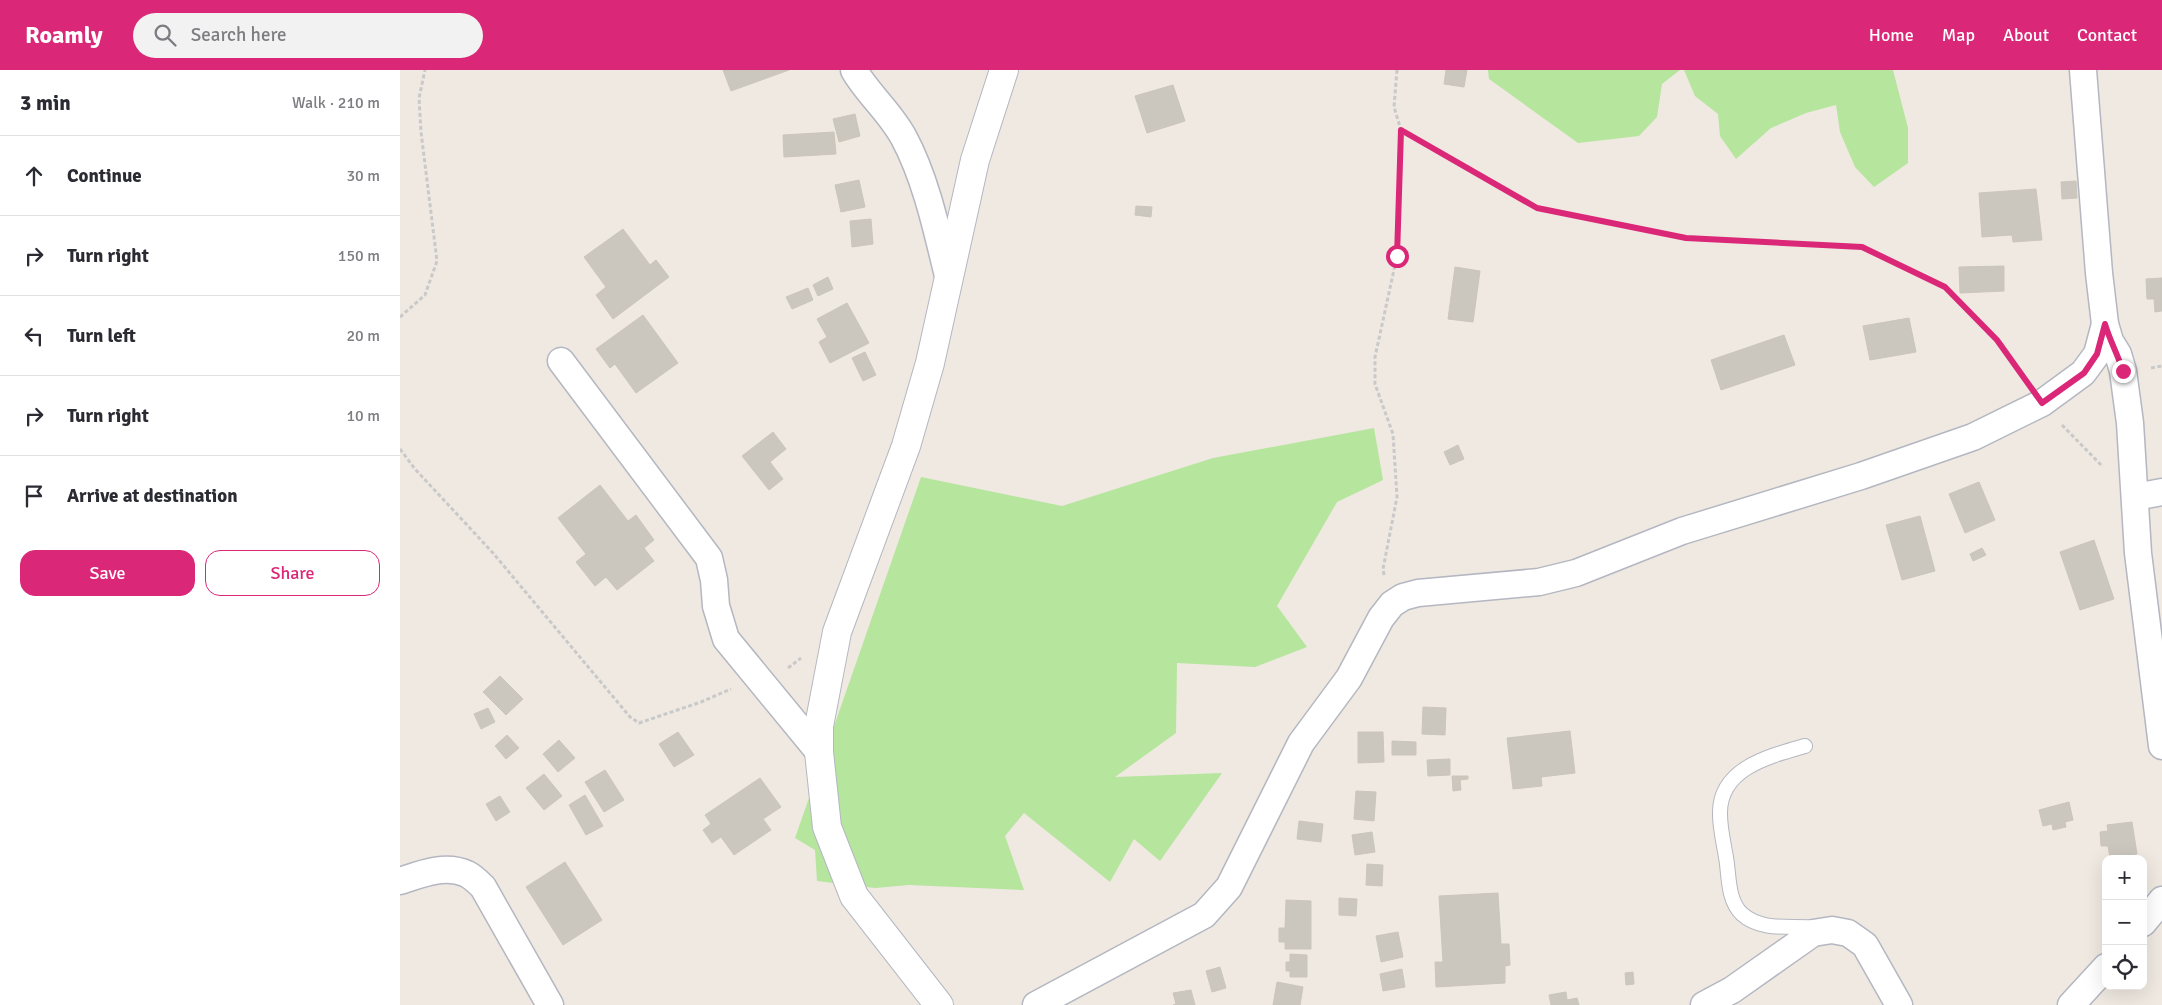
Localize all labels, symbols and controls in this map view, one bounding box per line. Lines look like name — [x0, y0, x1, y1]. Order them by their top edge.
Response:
search box — [133, 13, 483, 58]
text: Roamly — [25, 20, 103, 50]
icon: search — [151, 21, 179, 49]
text: Search here — [191, 23, 287, 47]
text: Home — [1869, 24, 1914, 46]
text: Map — [1942, 24, 1975, 46]
text: About — [2003, 24, 2049, 46]
text: Contact — [2077, 24, 2137, 46]
text: 3 min — [20, 90, 71, 116]
text: Walk · 210 m — [292, 93, 380, 113]
icon: ahead — [20, 162, 48, 190]
text: Continue — [67, 164, 142, 188]
text: 30 m — [346, 166, 380, 186]
icon: right — [20, 242, 48, 270]
text: Turn right — [67, 244, 149, 268]
route start — [1386, 245, 1409, 268]
text: 150 m — [338, 246, 380, 266]
icon: left — [20, 322, 48, 350]
text: Turn left — [67, 324, 136, 348]
text: 20 m — [346, 326, 380, 346]
route end — [2112, 360, 2135, 383]
icon: right — [20, 402, 48, 430]
text: Turn right — [67, 404, 149, 428]
text: 10 m — [346, 406, 380, 426]
icon: arrive — [20, 482, 48, 510]
text: Arrive at destination — [67, 484, 238, 508]
button: Save — [20, 550, 195, 596]
button: Share — [205, 550, 380, 596]
map controls — [2102, 855, 2147, 990]
button: + — [2102, 855, 2147, 900]
button: − — [2102, 900, 2147, 945]
button: locate — [2102, 945, 2147, 990]

